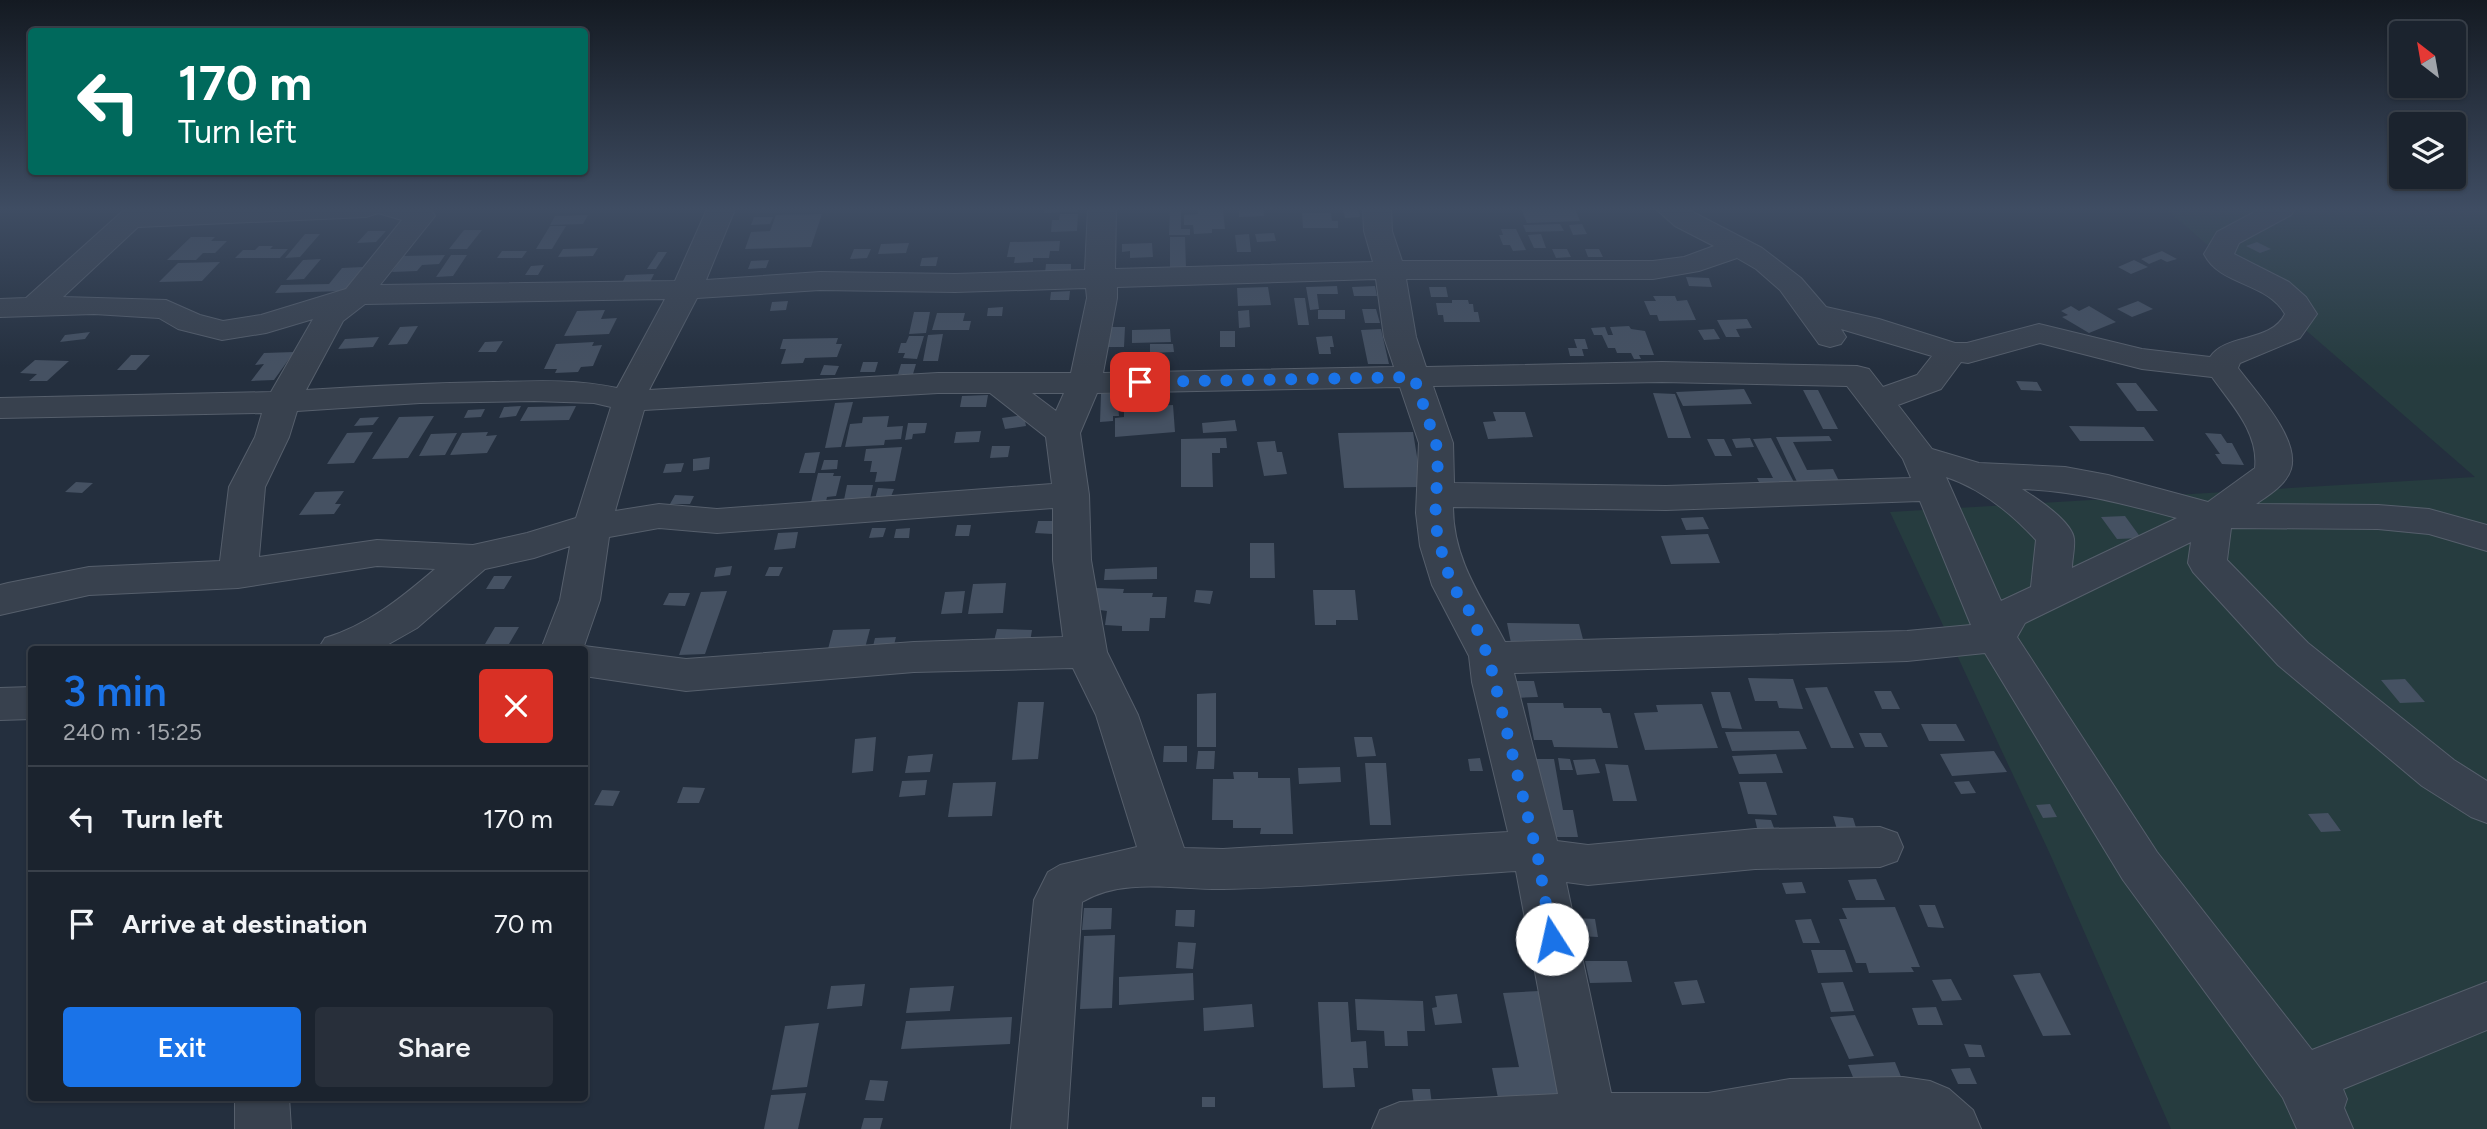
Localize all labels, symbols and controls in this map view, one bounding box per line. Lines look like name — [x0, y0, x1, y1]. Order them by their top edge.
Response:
north arrow — [2389, 21, 2466, 98]
map controls — [2389, 21, 2466, 189]
text: 170 m — [178, 53, 312, 112]
icon: left — [63, 56, 154, 147]
button: layers — [2389, 112, 2466, 189]
text: Turn left — [178, 113, 297, 151]
pin — [1110, 352, 1170, 412]
icon: arrive — [1121, 363, 1159, 401]
text: 3 min — [63, 666, 167, 717]
button: close — [479, 669, 553, 743]
text: 240 m · 15:25 — [63, 718, 202, 746]
icon: left — [63, 800, 101, 838]
text: Turn left — [122, 803, 223, 835]
text: 170 m — [483, 803, 553, 835]
position arrow — [1515, 902, 1589, 976]
icon: arrive — [63, 905, 101, 943]
text: Arrive at destination — [122, 908, 367, 940]
text: 70 m — [494, 908, 553, 940]
button: Exit — [63, 1007, 301, 1087]
button: Share — [315, 1007, 553, 1087]

